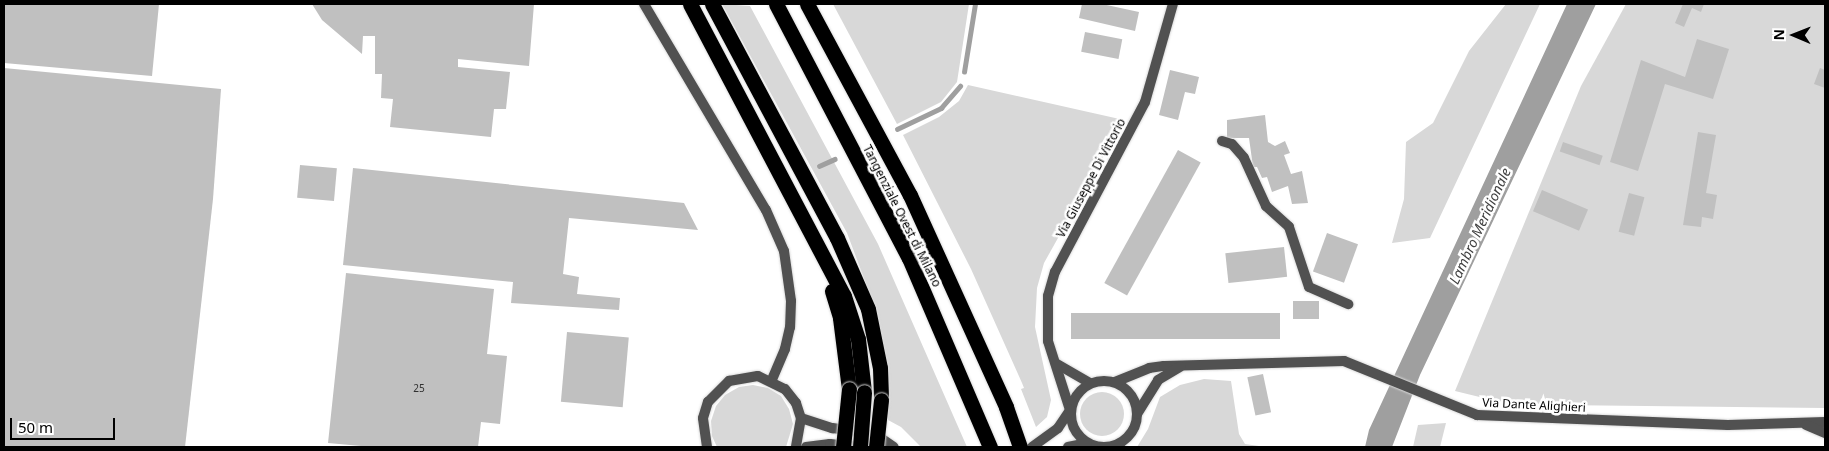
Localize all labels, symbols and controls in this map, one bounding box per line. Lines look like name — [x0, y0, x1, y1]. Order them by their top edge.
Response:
north arrow — [1769, 10, 1819, 60]
text: N — [1769, 29, 1788, 41]
street label: Via Giuseppe Di Vittorio — [1053, 116, 1129, 240]
street label: Tangenziale Ovest di Milano — [860, 143, 944, 289]
water label: Lambro Meridionale — [1446, 165, 1514, 287]
house number: 25 — [413, 383, 425, 395]
street label: Via Dante Alighieri — [1482, 395, 1586, 415]
scale bar — [12, 408, 118, 440]
text: 50 m — [18, 417, 53, 437]

